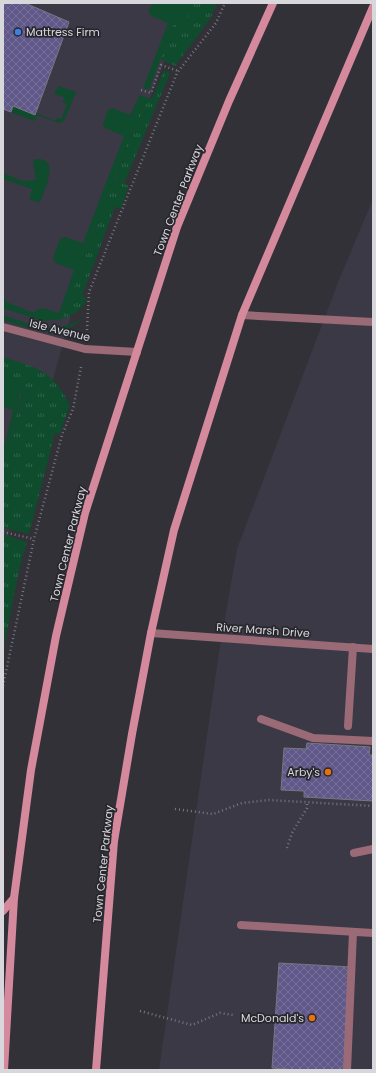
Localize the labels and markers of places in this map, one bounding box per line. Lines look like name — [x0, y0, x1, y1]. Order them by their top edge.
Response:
place label: Mattress Firm — [26, 24, 100, 40]
marker: Mattress Firm — [13, 27, 23, 37]
place label: Arby's — [287, 764, 320, 780]
marker: Arby's — [323, 767, 333, 777]
place label: McDonald's — [241, 1010, 304, 1026]
marker: McDonald's — [307, 1013, 317, 1023]

